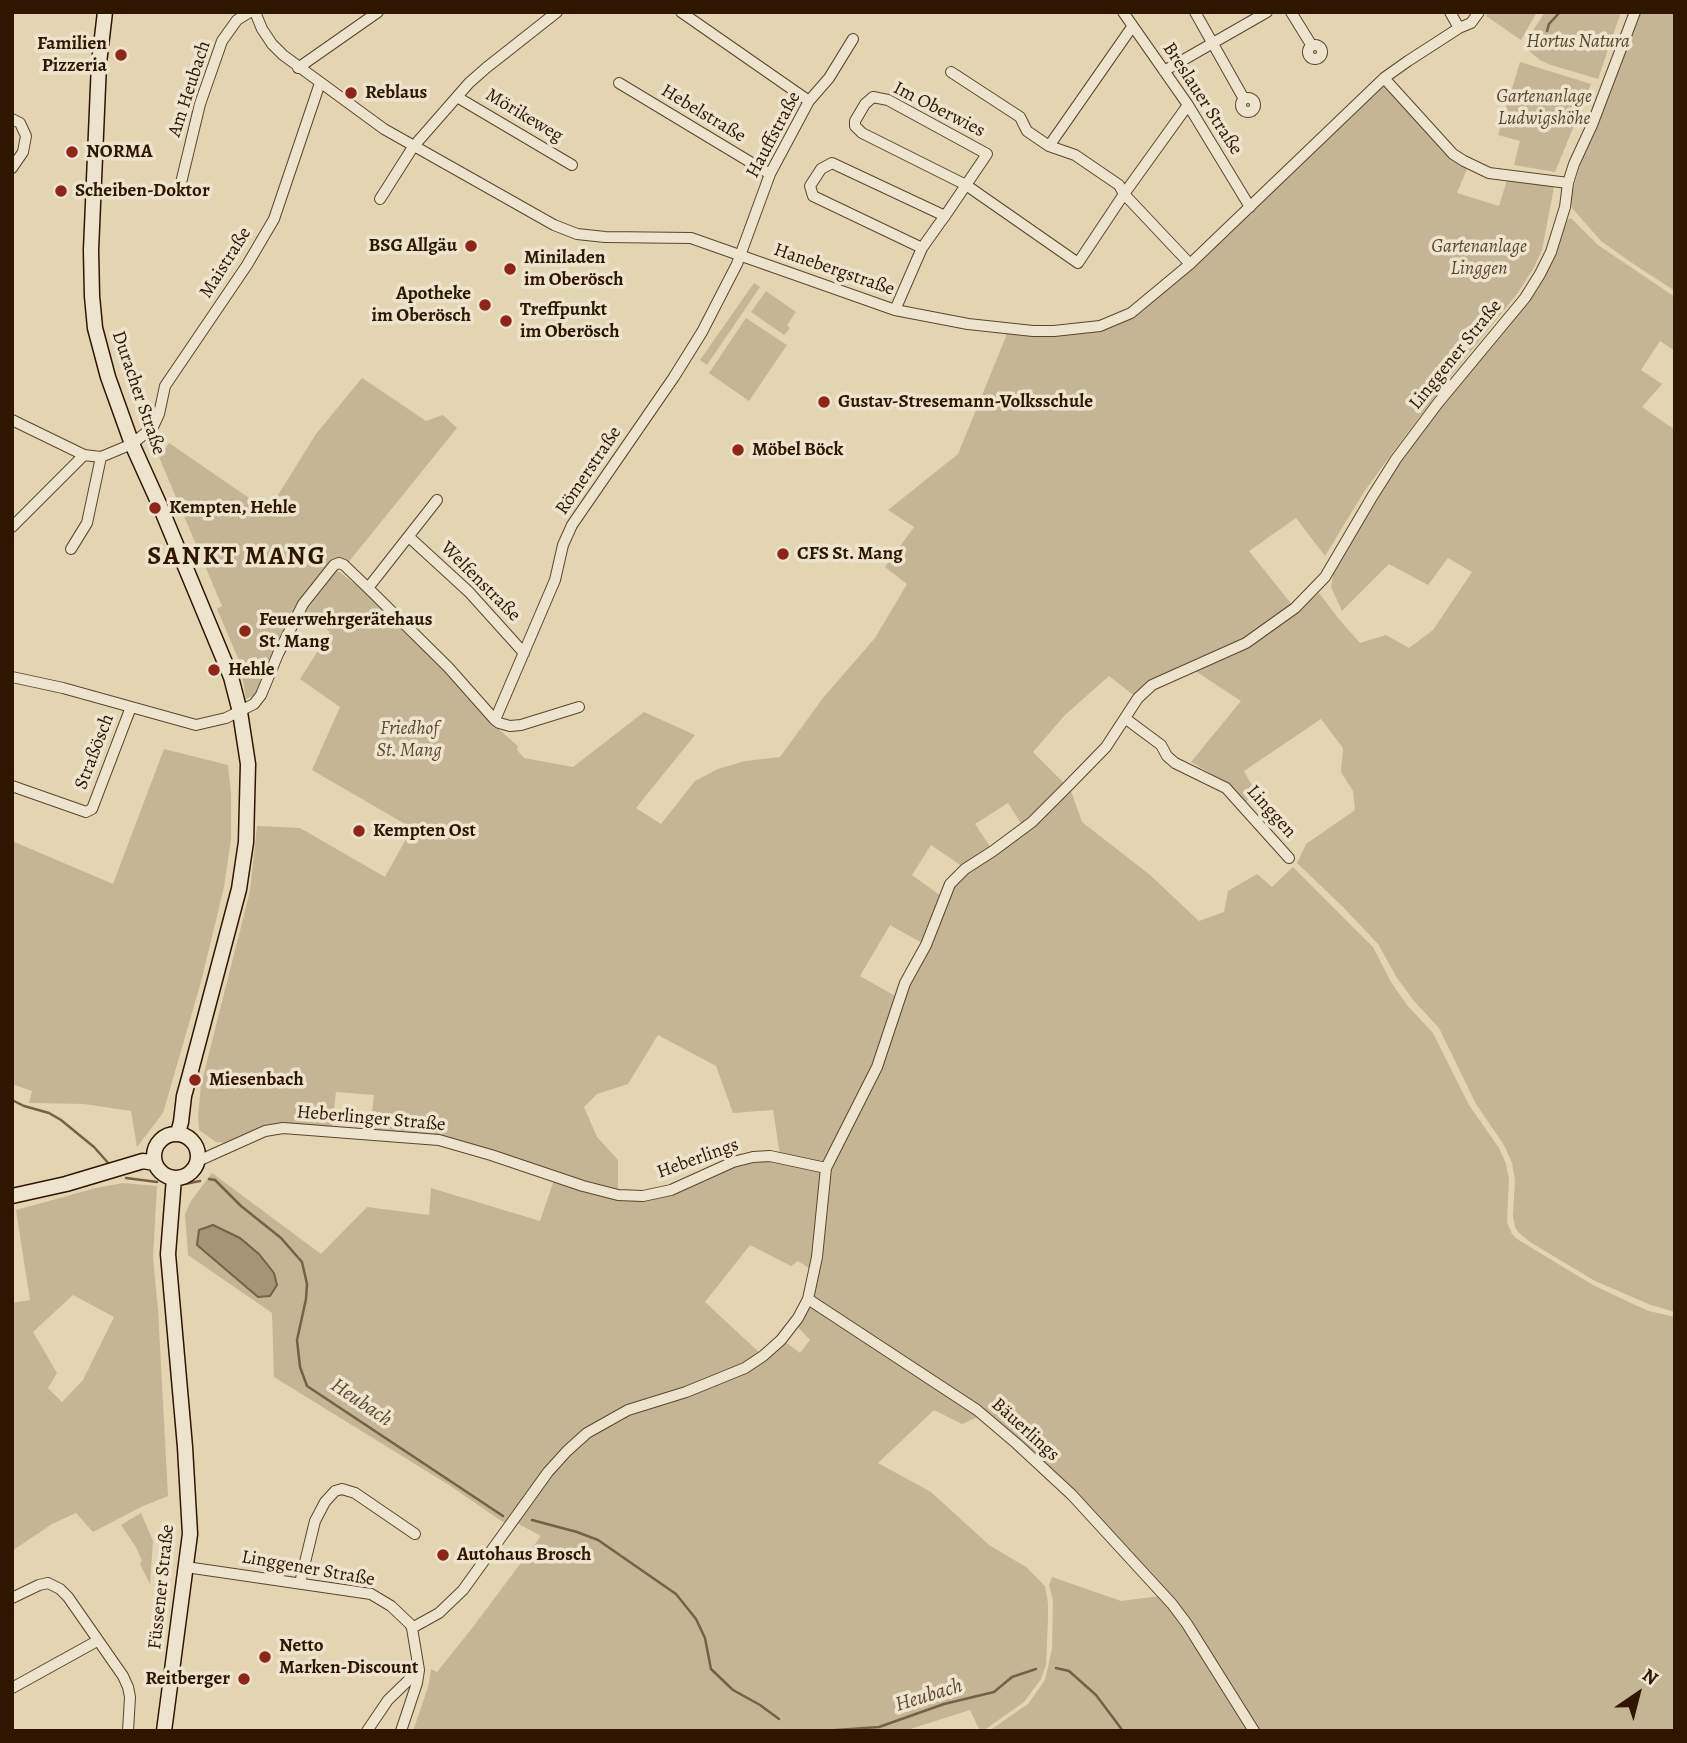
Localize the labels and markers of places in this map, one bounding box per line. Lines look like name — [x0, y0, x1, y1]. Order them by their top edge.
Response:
place label: Familien Pizzeria — [37, 33, 107, 77]
marker: Familien Pizzeria — [113, 47, 129, 63]
place label: Reblaus — [365, 82, 427, 104]
marker: Reblaus — [343, 85, 359, 101]
place label: NORMA — [86, 141, 153, 163]
marker: NORMA — [64, 144, 80, 160]
place label: Scheiben-Doktor — [75, 180, 210, 202]
marker: Scheiben-Doktor — [53, 183, 69, 199]
place label: BSG Allgäu — [368, 235, 457, 257]
marker: BSG Allgäu — [463, 238, 479, 254]
place label: Miniladen im Oberösch — [524, 247, 623, 291]
marker: Miniladen im Oberösch — [502, 261, 518, 277]
place label: Apotheke im Oberösch — [372, 283, 471, 327]
marker: Apotheke im Oberösch — [477, 297, 493, 313]
place label: Treffpunkt im Oberösch — [520, 299, 619, 343]
marker: Treffpunkt im Oberösch — [498, 313, 514, 329]
place label: Gustav-Stresemann-Volksschule — [838, 391, 1093, 413]
marker: Gustav-Stresemann-Volksschule — [816, 394, 832, 410]
place label: Möbel Böck — [752, 439, 843, 461]
marker: Möbel Böck — [730, 442, 746, 458]
place label: Kempten, Hehle — [169, 497, 297, 519]
marker: Kempten, Hehle — [147, 500, 163, 516]
place label: CFS St. Mang — [797, 543, 903, 565]
marker: CFS St. Mang — [775, 546, 791, 562]
place label: Feuerwehrgerätehaus St. Mang — [259, 609, 432, 653]
marker: Feuerwehrgerätehaus St. Mang — [237, 623, 253, 639]
place label: Hehle — [228, 659, 275, 681]
marker: Hehle — [206, 662, 222, 678]
place label: Kempten Ost — [373, 820, 476, 842]
marker: Kempten Ost — [351, 823, 367, 839]
place label: Miesenbach — [209, 1069, 304, 1091]
marker: Miesenbach — [187, 1072, 203, 1088]
place label: Autohaus Brosch — [457, 1544, 591, 1566]
marker: Autohaus Brosch — [435, 1547, 451, 1563]
place label: Netto Marken-Discount — [279, 1635, 418, 1679]
marker: Netto Marken-Discount — [257, 1649, 273, 1665]
place label: Reitberger — [145, 1668, 230, 1690]
marker: Reitberger — [236, 1671, 252, 1687]

